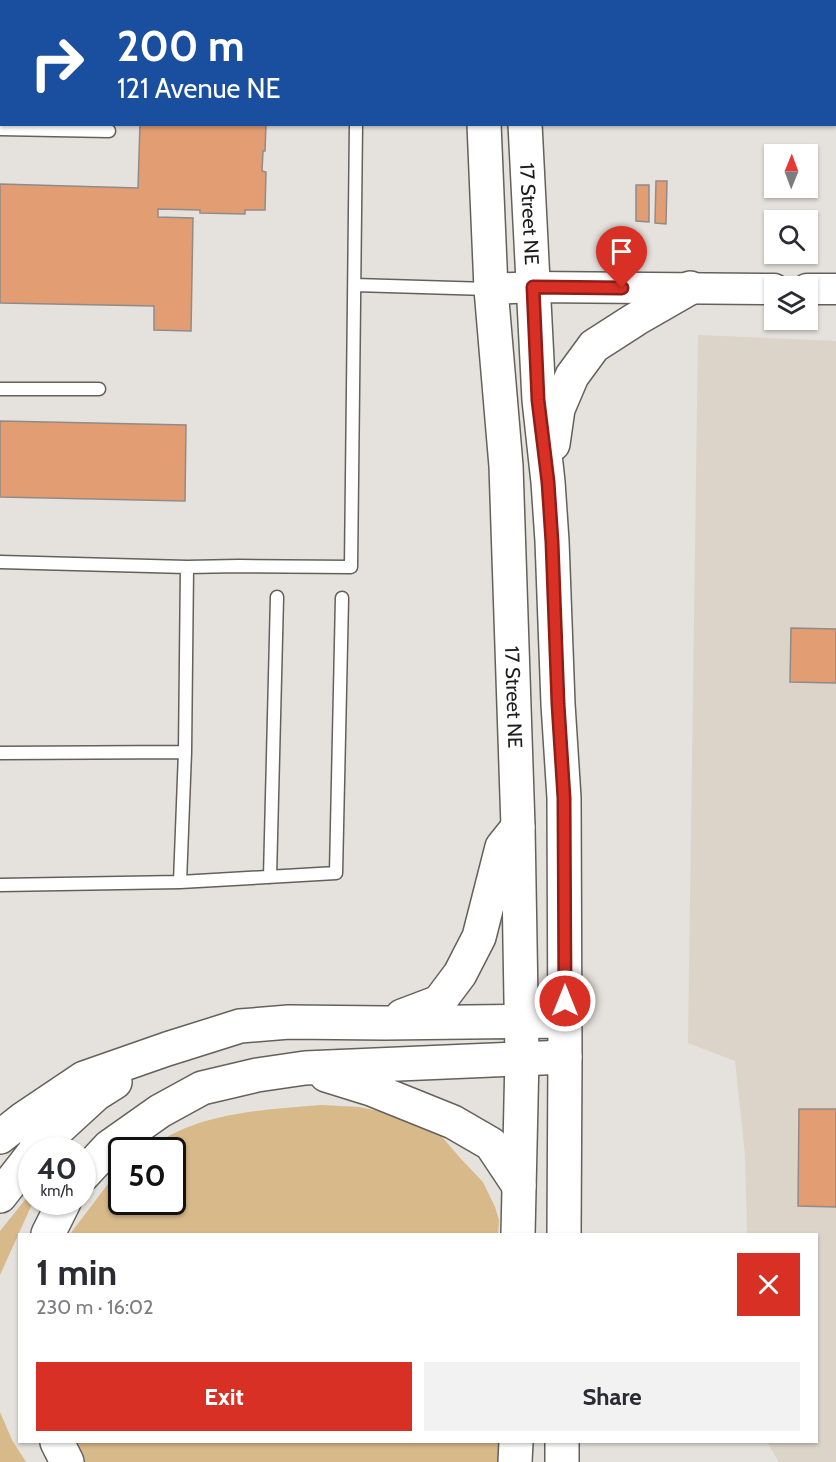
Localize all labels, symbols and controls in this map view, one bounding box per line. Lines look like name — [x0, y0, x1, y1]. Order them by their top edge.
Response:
text: 200 m — [117, 20, 244, 72]
icon: right — [18, 24, 96, 102]
text: 121 Avenue NE — [117, 72, 281, 105]
north arrow — [764, 144, 818, 198]
map controls — [764, 144, 818, 330]
street label: 17 Street NE — [515, 162, 544, 266]
button: search — [764, 210, 818, 264]
pin — [596, 226, 647, 288]
icon: arrive — [605, 235, 638, 268]
button: layers — [764, 276, 818, 330]
street label: 17 Street NE — [500, 646, 527, 749]
position arrow — [533, 969, 597, 1033]
speed limit sign: 50 — [108, 1137, 186, 1215]
text: 40 — [37, 1150, 77, 1187]
text: km/h — [41, 1182, 73, 1200]
text: 1 min — [36, 1250, 117, 1294]
button: close — [737, 1253, 800, 1316]
text: 230 m · 16:02 — [36, 1295, 154, 1319]
button: Exit — [36, 1362, 412, 1431]
button: Share — [424, 1362, 800, 1431]

